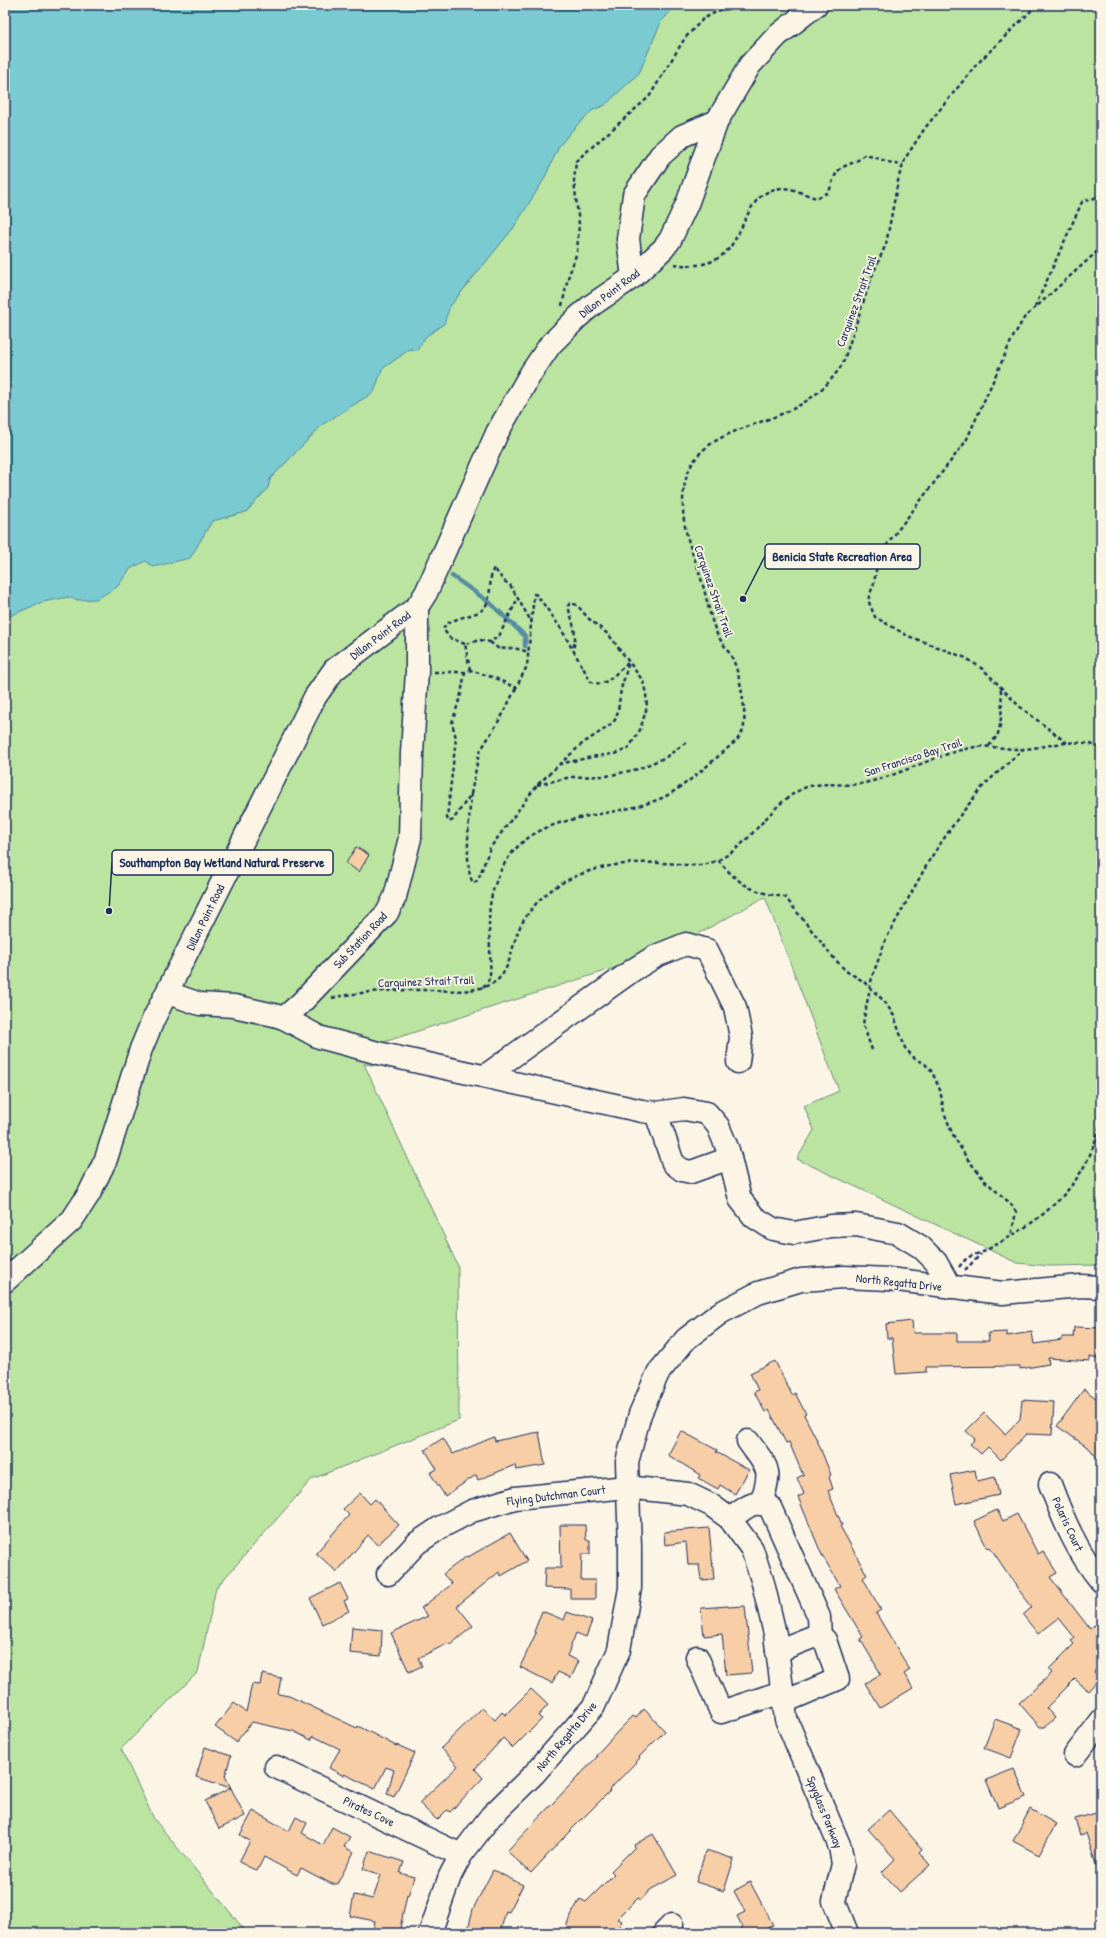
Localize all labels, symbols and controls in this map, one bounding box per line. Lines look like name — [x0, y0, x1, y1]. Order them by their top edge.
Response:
street label: Carquinez Strait Trail — [832, 252, 881, 349]
street label: Dillon Point Road — [575, 264, 643, 321]
street label: Carquinez Strait Trail — [690, 543, 738, 640]
callout: Benicia State Recreation Area — [765, 544, 920, 569]
text: Benicia State Recreation Area — [772, 547, 913, 565]
street label: Dillon Point Road — [346, 606, 414, 663]
street label: San Francisco Bay Trail — [862, 733, 965, 781]
callout: Southampton Bay Wetland Natural Preserve — [112, 850, 333, 875]
text: Southampton Bay Wetland Natural Preserve — [120, 853, 325, 872]
street label: Dillon Point Road — [182, 881, 229, 953]
street label: Sub Station Road — [329, 908, 391, 972]
street label: Carquinez Strait Trail — [378, 971, 475, 991]
street label: North Regatta Drive — [855, 1269, 943, 1295]
street label: Flying Dutchman Court — [505, 1480, 607, 1510]
street label: Polaris Court — [1048, 1494, 1088, 1555]
street label: North Regatta Drive — [532, 1697, 600, 1775]
street label: Spyglass Parkway — [803, 1773, 847, 1851]
street label: Pirates Cove — [340, 1792, 398, 1830]

